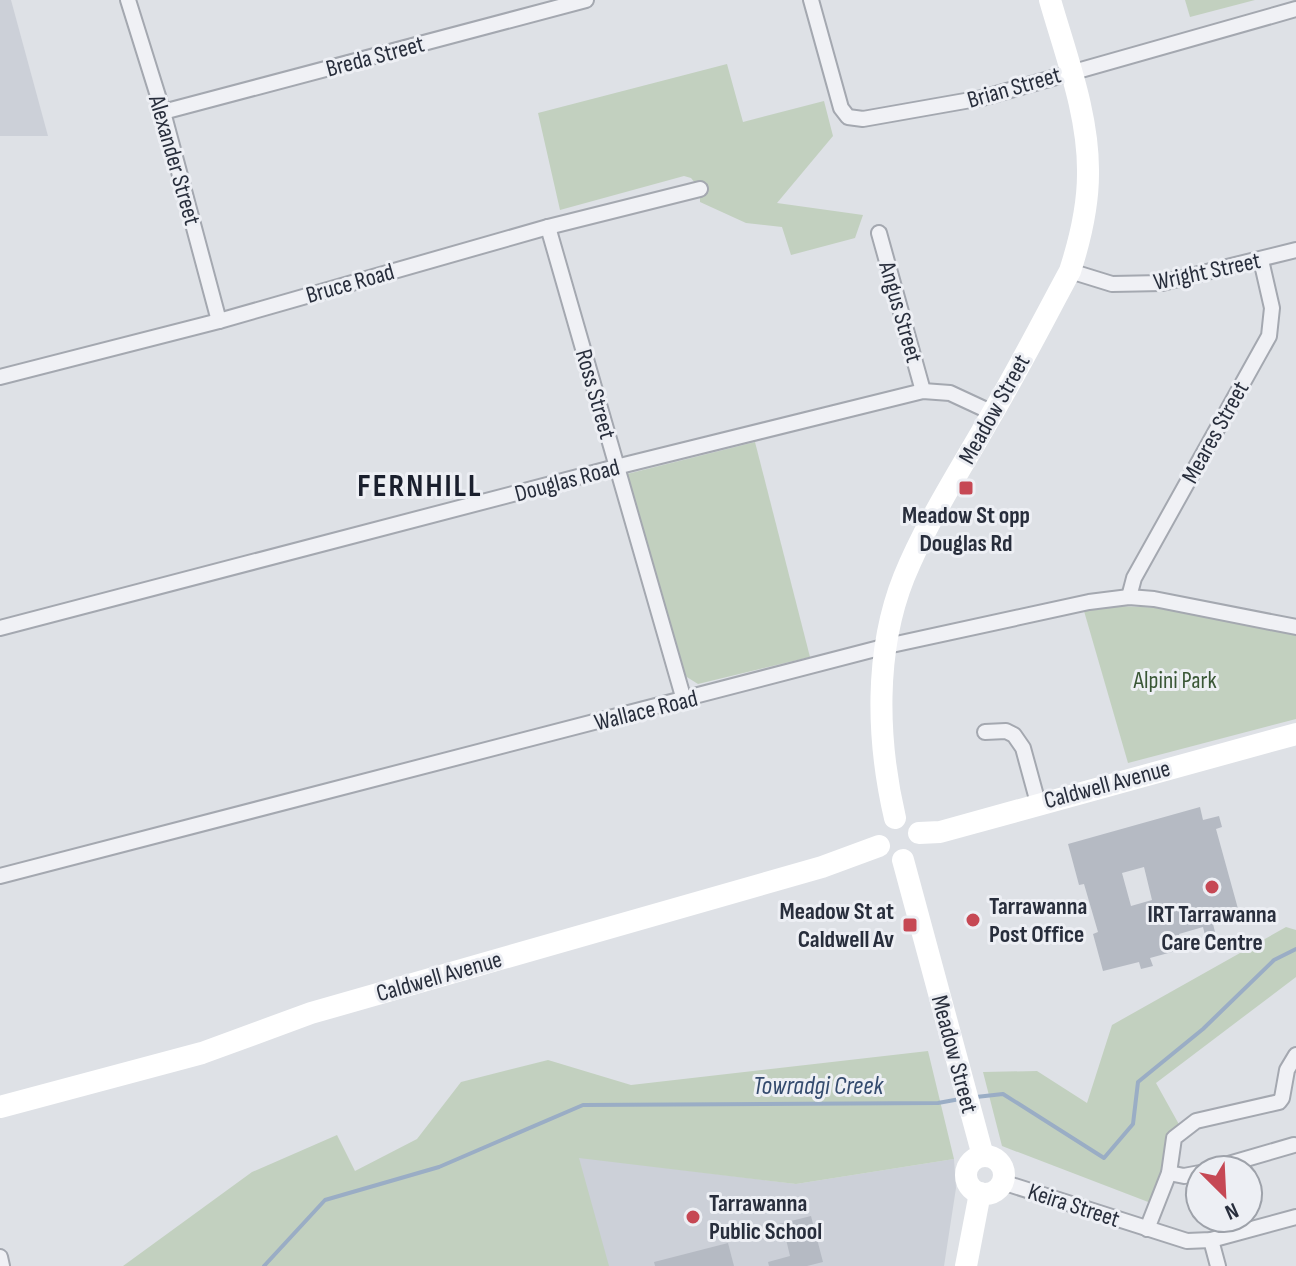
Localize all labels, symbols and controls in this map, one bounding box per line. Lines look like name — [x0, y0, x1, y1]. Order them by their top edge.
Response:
street label: Breda Street — [323, 29, 427, 84]
street label: Brian Street — [964, 60, 1064, 115]
street label: Alexander Street — [142, 91, 207, 228]
street label: Wright Street — [1151, 246, 1263, 297]
street label: Bruce Road — [303, 257, 398, 310]
street label: Angus Street — [872, 257, 929, 366]
street label: Ross Street — [569, 346, 622, 442]
street label: Meadow Street — [952, 349, 1036, 469]
street label: Meares Street — [1176, 376, 1255, 488]
street label: Douglas Road — [511, 453, 623, 508]
district label: FERNHILL — [357, 467, 483, 506]
marker: Meadow St opp Douglas Rd — [957, 479, 975, 497]
place label: Meadow St opp Douglas Rd — [902, 501, 1030, 558]
park label: Alpini Park — [1132, 666, 1217, 695]
street label: Wallace Road — [592, 684, 701, 737]
street label: Caldwell Avenue — [1041, 754, 1173, 815]
marker: IRT Tarrawanna Care Centre — [1203, 878, 1221, 896]
place label: Tarrawanna Post Office — [989, 892, 1087, 949]
place label: Meadow St at Caldwell Av — [779, 897, 894, 954]
place label: IRT Tarrawanna Care Centre — [1147, 900, 1277, 957]
marker: Tarrawanna Post Office — [964, 911, 982, 929]
marker: Meadow St at Caldwell Av — [901, 916, 919, 934]
street label: Caldwell Avenue — [373, 945, 505, 1008]
street label: Meadow Street — [925, 992, 984, 1116]
water label: Towradgi Creek — [753, 1071, 884, 1102]
north arrow — [1184, 1154, 1264, 1234]
street label: Keira Street — [1024, 1177, 1123, 1234]
place label: Tarrawanna Public School — [709, 1189, 822, 1246]
text: N — [1221, 1196, 1242, 1226]
marker: Tarrawanna Public School — [684, 1208, 702, 1226]

